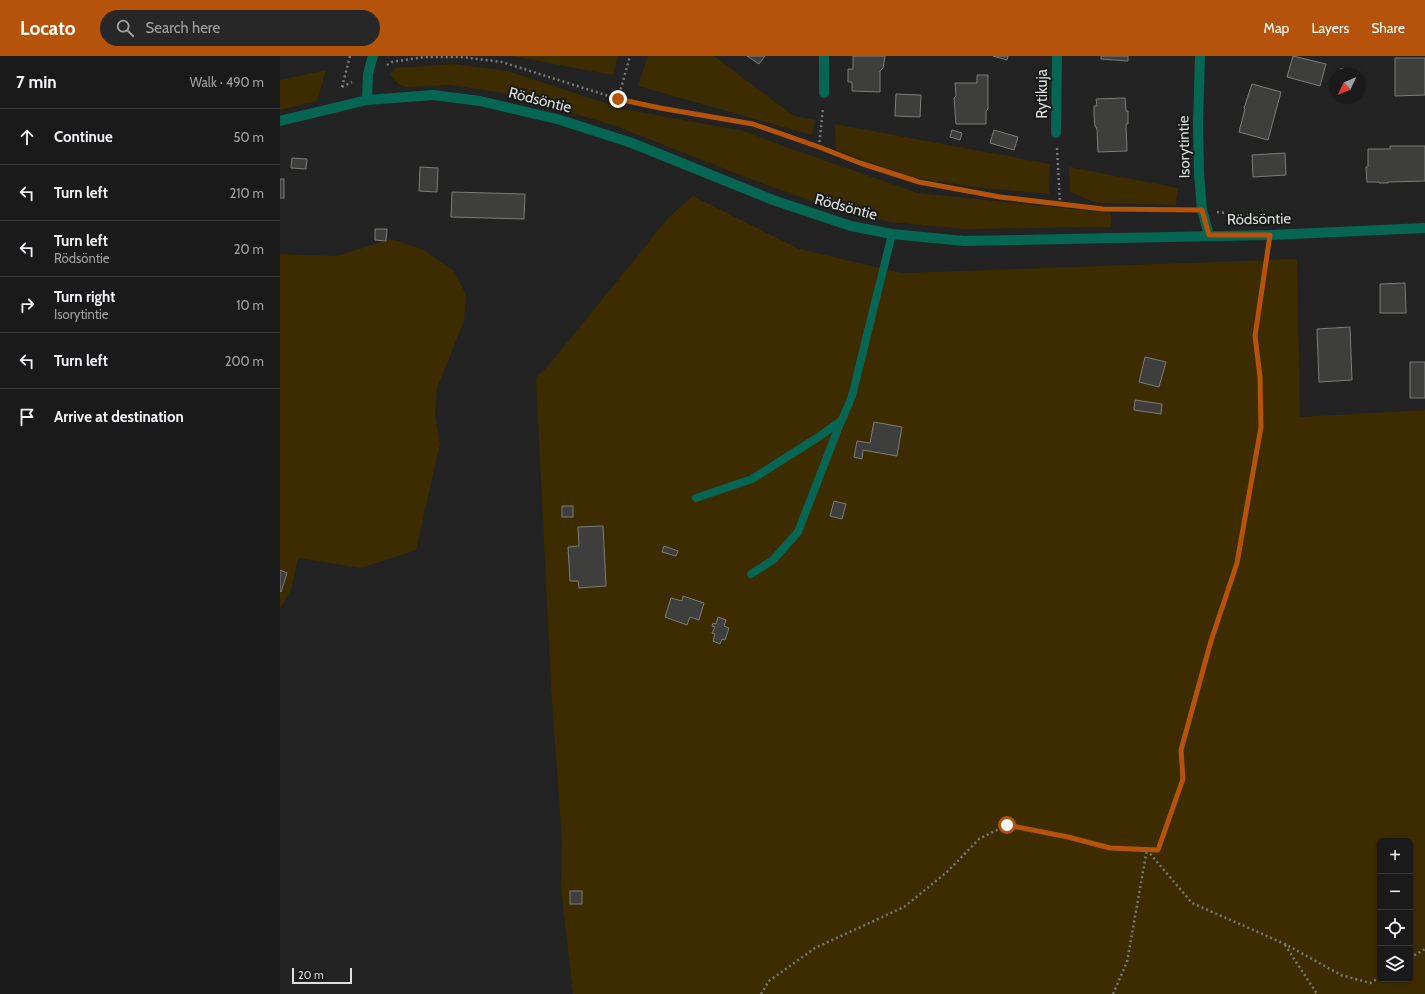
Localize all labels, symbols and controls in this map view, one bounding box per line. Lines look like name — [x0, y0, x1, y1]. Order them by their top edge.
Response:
search box — [100, 10, 380, 46]
text: Locato — [20, 17, 76, 40]
icon: search — [114, 17, 136, 39]
text: Search here — [146, 19, 220, 37]
text: Map — [1264, 19, 1289, 37]
text: Layers — [1311, 19, 1349, 37]
text: Share — [1371, 19, 1405, 37]
street label: Rytikuja — [1033, 68, 1051, 119]
north arrow — [1329, 68, 1365, 104]
text: 7 min — [16, 72, 57, 92]
text: Walk · 490 m — [190, 74, 264, 90]
street label: Rödsöntie — [507, 84, 574, 117]
route end — [609, 90, 627, 108]
street label: Isorytintie — [1174, 115, 1194, 179]
icon: ahead — [16, 126, 38, 148]
text: Continue — [54, 128, 113, 146]
text: 50 m — [234, 129, 264, 145]
icon: left — [16, 182, 38, 204]
text: Turn left — [54, 184, 108, 202]
text: 210 m — [230, 185, 264, 201]
street label: Rödsöntie — [813, 190, 880, 224]
street label: Rödsöntie — [1227, 209, 1291, 229]
text: Turn left — [54, 232, 108, 250]
icon: left — [16, 238, 38, 260]
text: 20 m — [234, 241, 264, 257]
text: Rödsöntie — [54, 250, 109, 266]
text: Turn right — [54, 288, 115, 306]
icon: right — [16, 294, 38, 316]
text: 10 m — [236, 297, 264, 313]
text: Isorytintie — [54, 306, 108, 322]
icon: left — [16, 350, 38, 372]
text: Turn left — [54, 352, 108, 370]
text: 200 m — [225, 353, 264, 369]
icon: arrive — [16, 406, 38, 428]
text: Arrive at destination — [54, 408, 184, 426]
route start — [998, 816, 1016, 834]
map controls — [1377, 838, 1413, 982]
button: + — [1377, 838, 1413, 874]
button: − — [1377, 874, 1413, 910]
button: locate — [1377, 910, 1413, 946]
button: layers — [1377, 946, 1413, 982]
scale bar — [292, 966, 352, 985]
text: 20 m — [298, 968, 324, 982]

